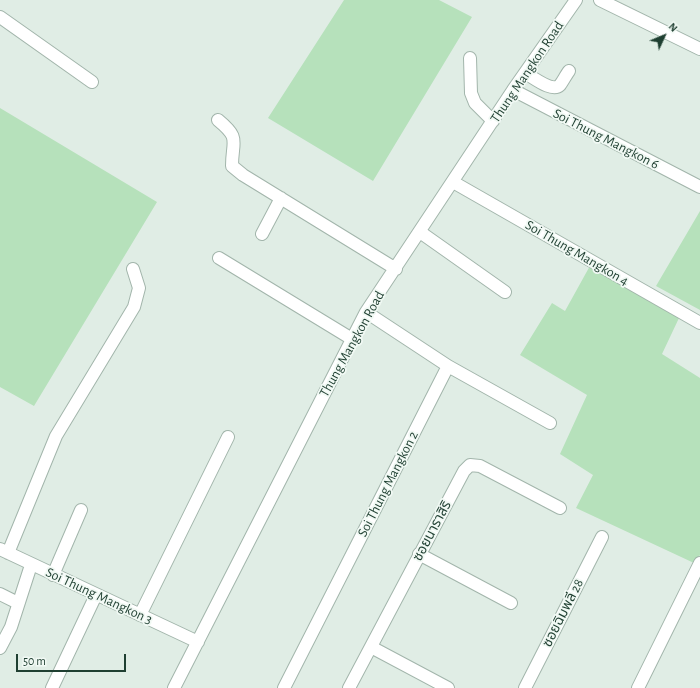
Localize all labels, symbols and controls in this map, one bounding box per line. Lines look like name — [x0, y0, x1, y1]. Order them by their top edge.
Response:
north arrow — [644, 16, 684, 56]
street label: Thung Mangkon Road — [487, 18, 567, 126]
text: N — [666, 21, 680, 34]
street label: Soi Thung Mangkon 6 — [550, 105, 662, 173]
street label: Soi Thung Mangkon 4 — [522, 217, 632, 289]
street label: Thung Mangkon Road — [316, 288, 388, 400]
street label: Soi Thung Mangkon 2 — [354, 428, 422, 540]
street label: ซอยนาราสิริ — [409, 498, 455, 564]
street label: Soi Thung Mangkon 3 — [43, 564, 155, 628]
street label: ซอยฉิมพลี 28 — [539, 576, 587, 650]
scale bar — [18, 646, 128, 672]
text: 50 m — [23, 655, 46, 667]

